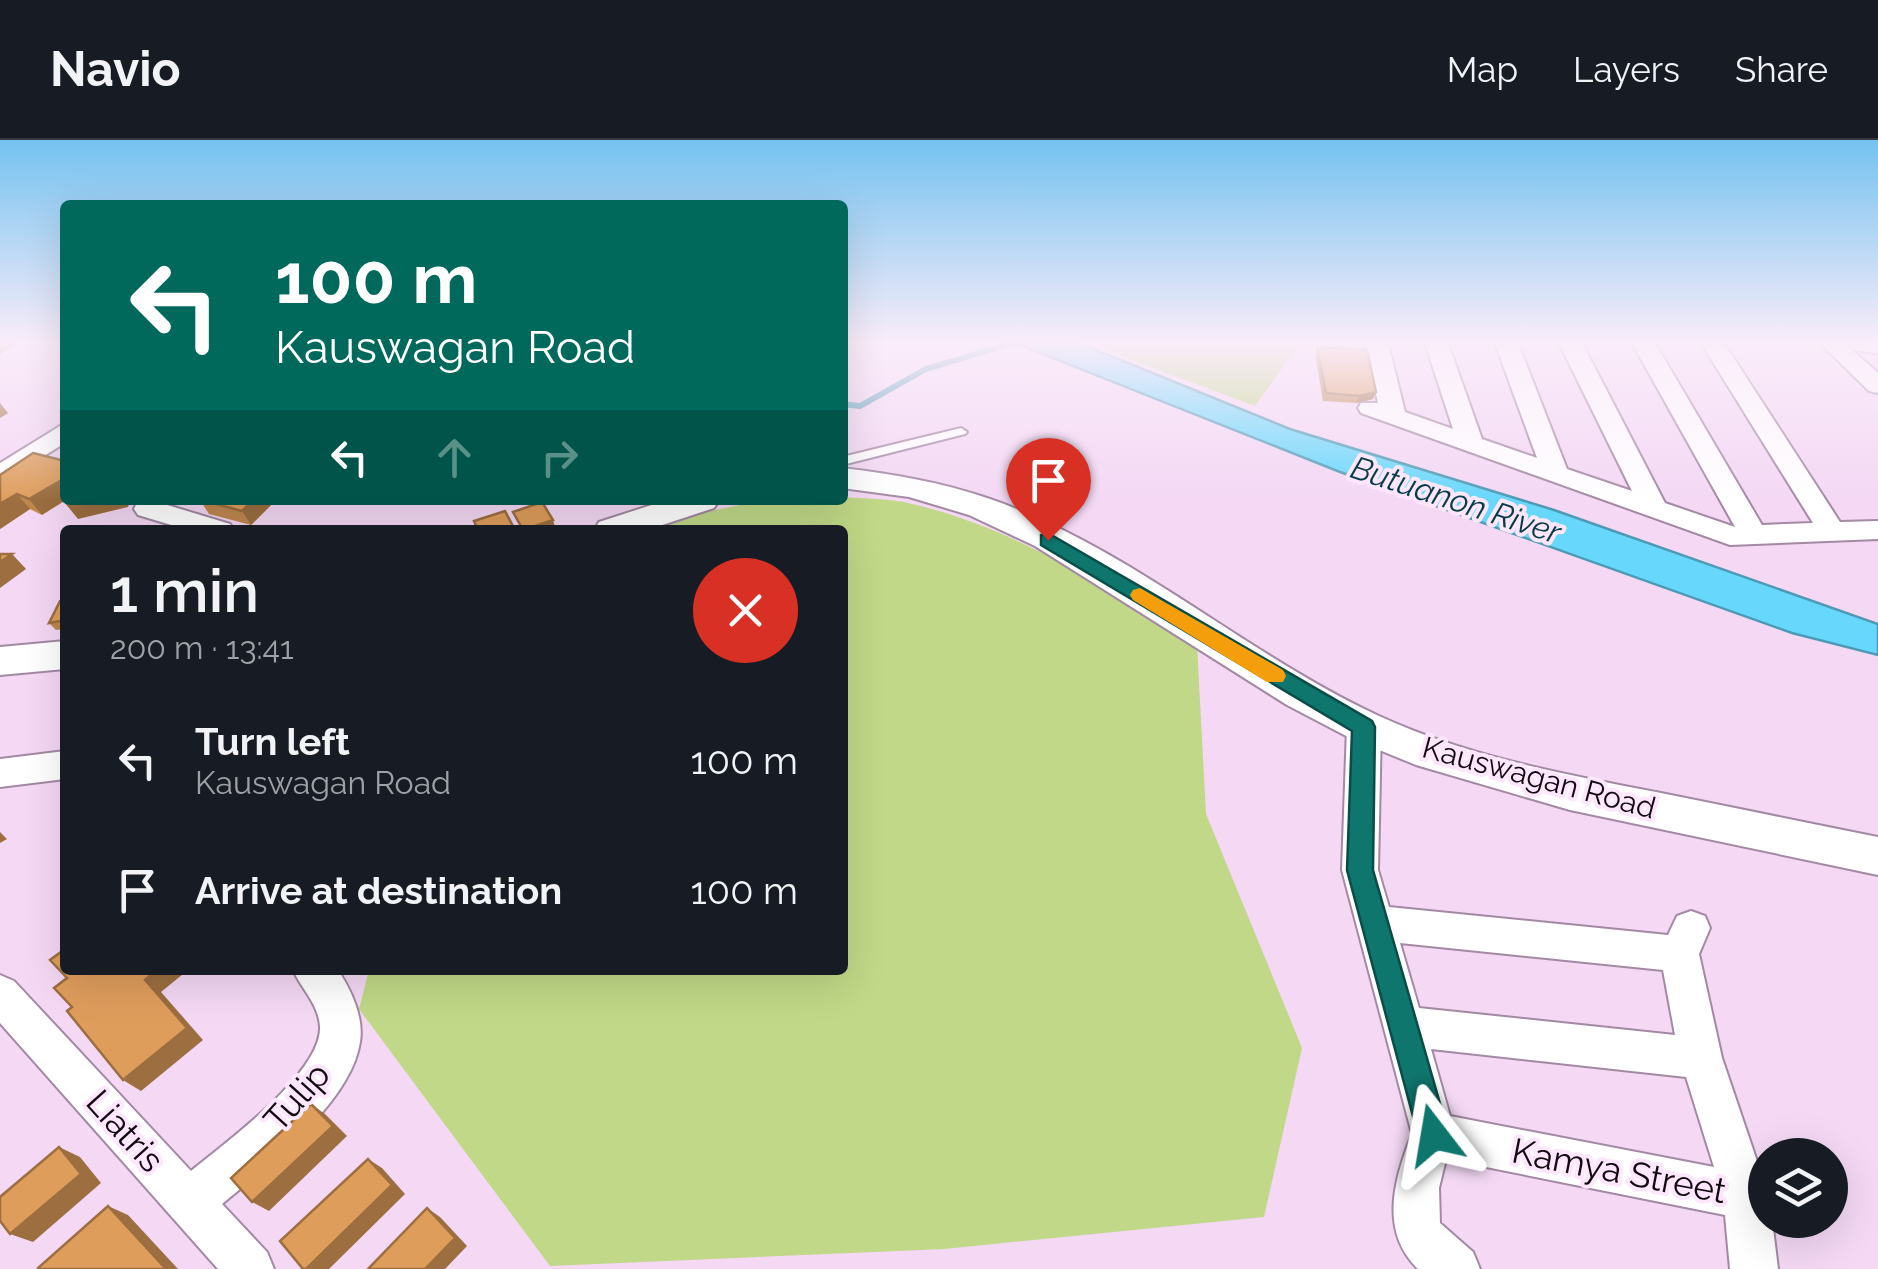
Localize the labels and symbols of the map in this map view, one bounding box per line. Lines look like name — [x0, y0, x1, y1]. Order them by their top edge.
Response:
pin — [1006, 438, 1091, 541]
water label: Butuanon River — [1347, 448, 1567, 551]
street label: Kauswagan Road — [1419, 730, 1660, 825]
street label: Tulip — [255, 1054, 338, 1139]
street label: Liatris — [78, 1081, 173, 1180]
position arrow — [1382, 1083, 1486, 1187]
street label: Kamya Street — [1509, 1130, 1730, 1211]

